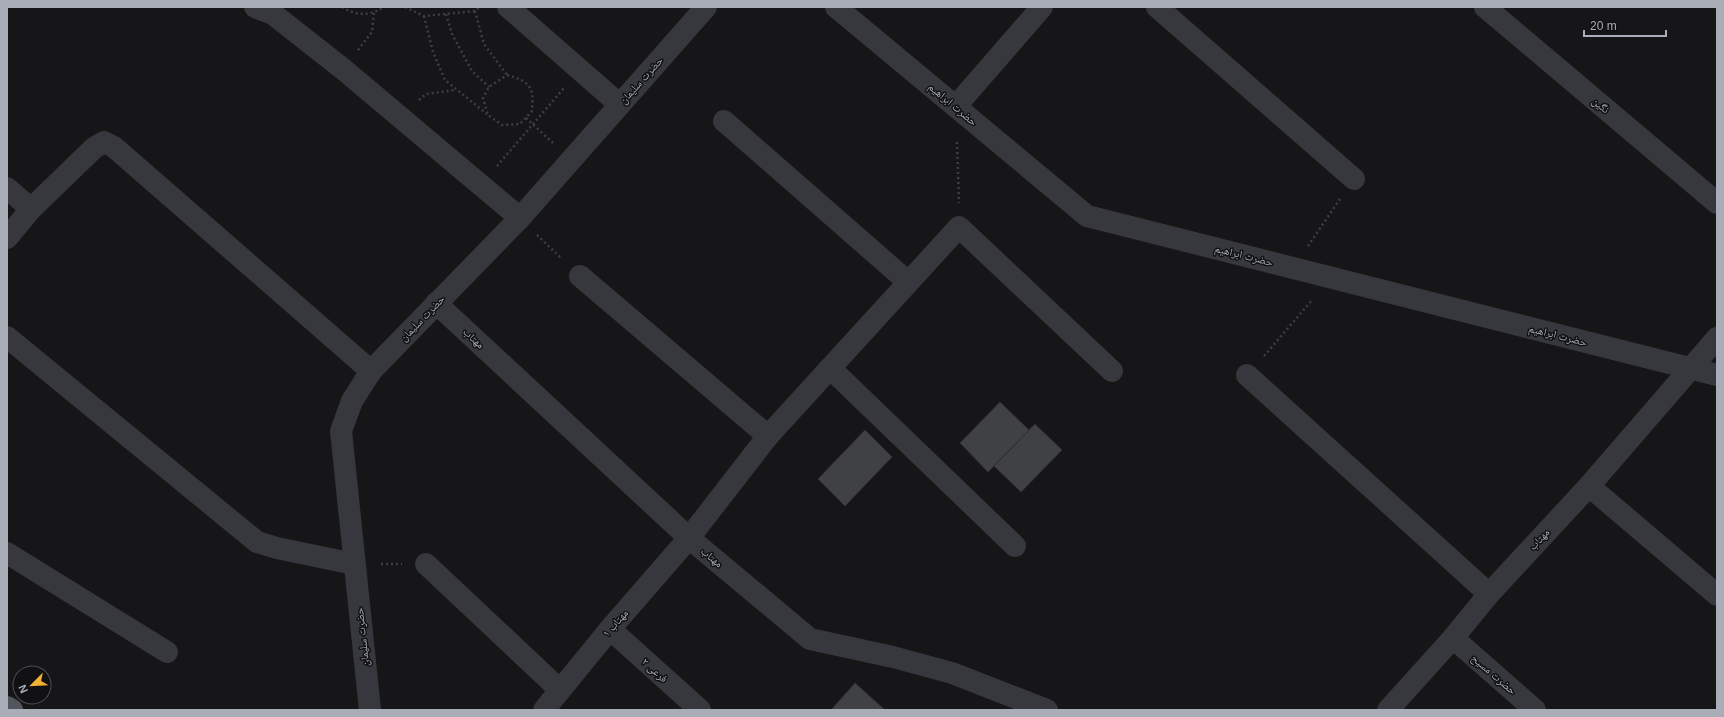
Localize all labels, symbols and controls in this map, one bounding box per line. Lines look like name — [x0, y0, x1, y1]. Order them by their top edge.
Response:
scale bar — [1584, 12, 1666, 38]
text: 20 m — [1590, 19, 1617, 33]
street label: حضرت سلیمان — [617, 54, 666, 107]
street label: حضرت ابراهیم — [925, 80, 980, 129]
street label: نگین — [1589, 94, 1612, 116]
street label: حضرت ابراهیم — [1213, 242, 1274, 270]
street label: حضرت سلیمان — [397, 293, 448, 344]
street label: حضرت ابراهیم — [1527, 322, 1588, 350]
street label: مهتاب — [461, 325, 487, 351]
street label: مهتاب — [1526, 526, 1552, 552]
street label: مهتاب — [699, 545, 725, 570]
street label: حضرت سلیمان — [353, 607, 372, 667]
street label: مهتاب ۱ — [600, 607, 630, 639]
street label: حضرت مسیح — [1469, 651, 1519, 697]
street label: فرعی ۲ — [639, 655, 671, 686]
north arrow — [12, 665, 52, 705]
text: N — [16, 683, 30, 695]

